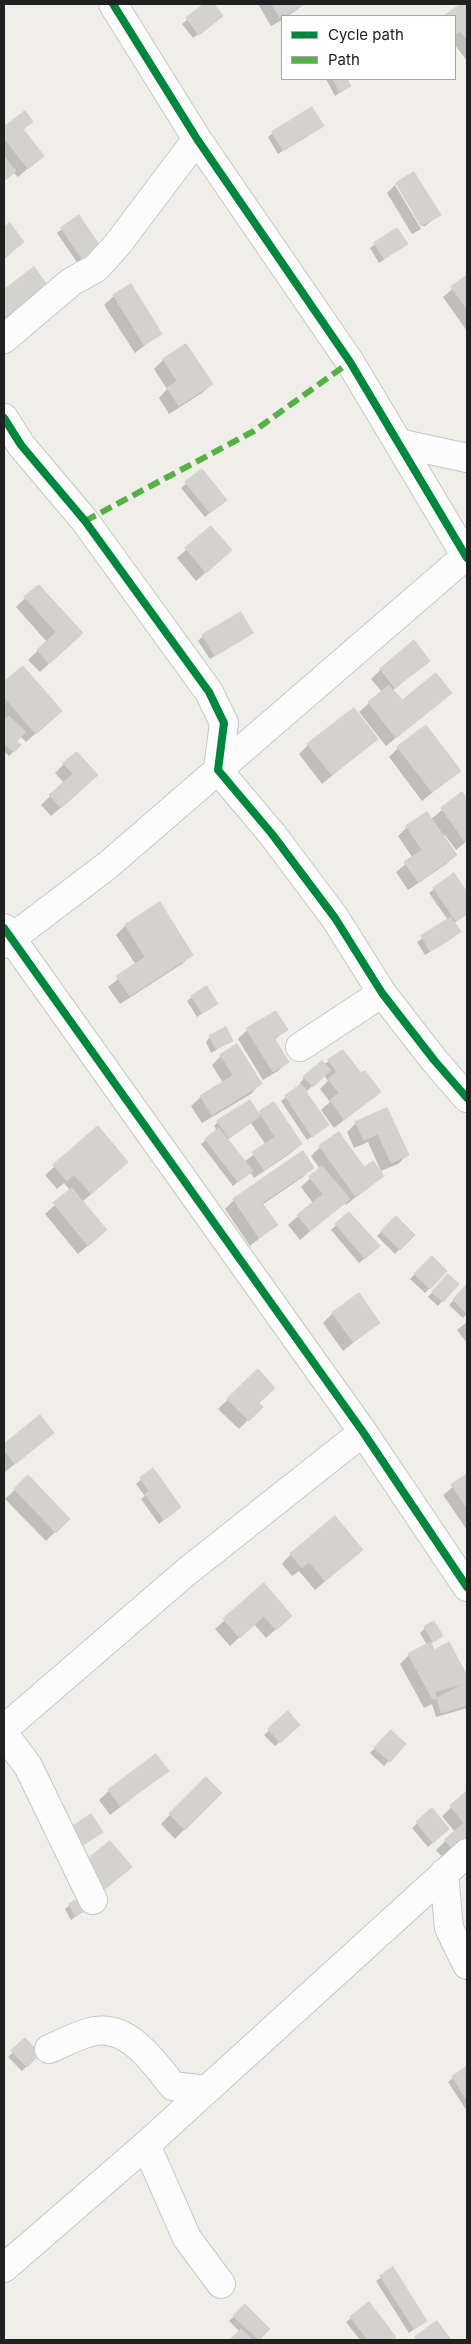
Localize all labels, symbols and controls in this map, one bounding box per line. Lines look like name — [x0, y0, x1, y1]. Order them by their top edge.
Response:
legend — [281, 15, 456, 80]
text: Cycle path — [328, 25, 404, 44]
text: Path — [328, 50, 360, 69]

